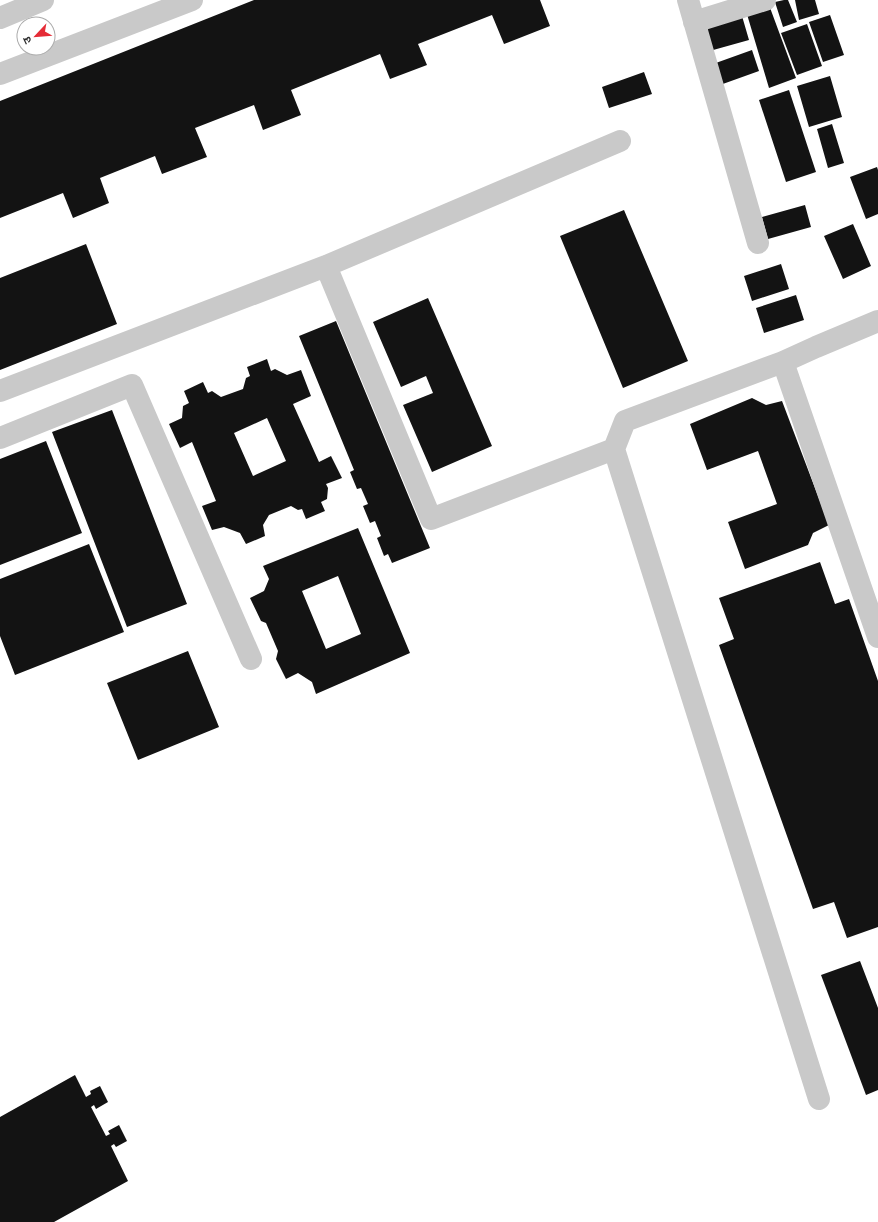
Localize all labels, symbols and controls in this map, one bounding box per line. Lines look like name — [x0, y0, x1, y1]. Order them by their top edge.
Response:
north arrow — [16, 16, 56, 56]
text: उ — [20, 34, 35, 46]

